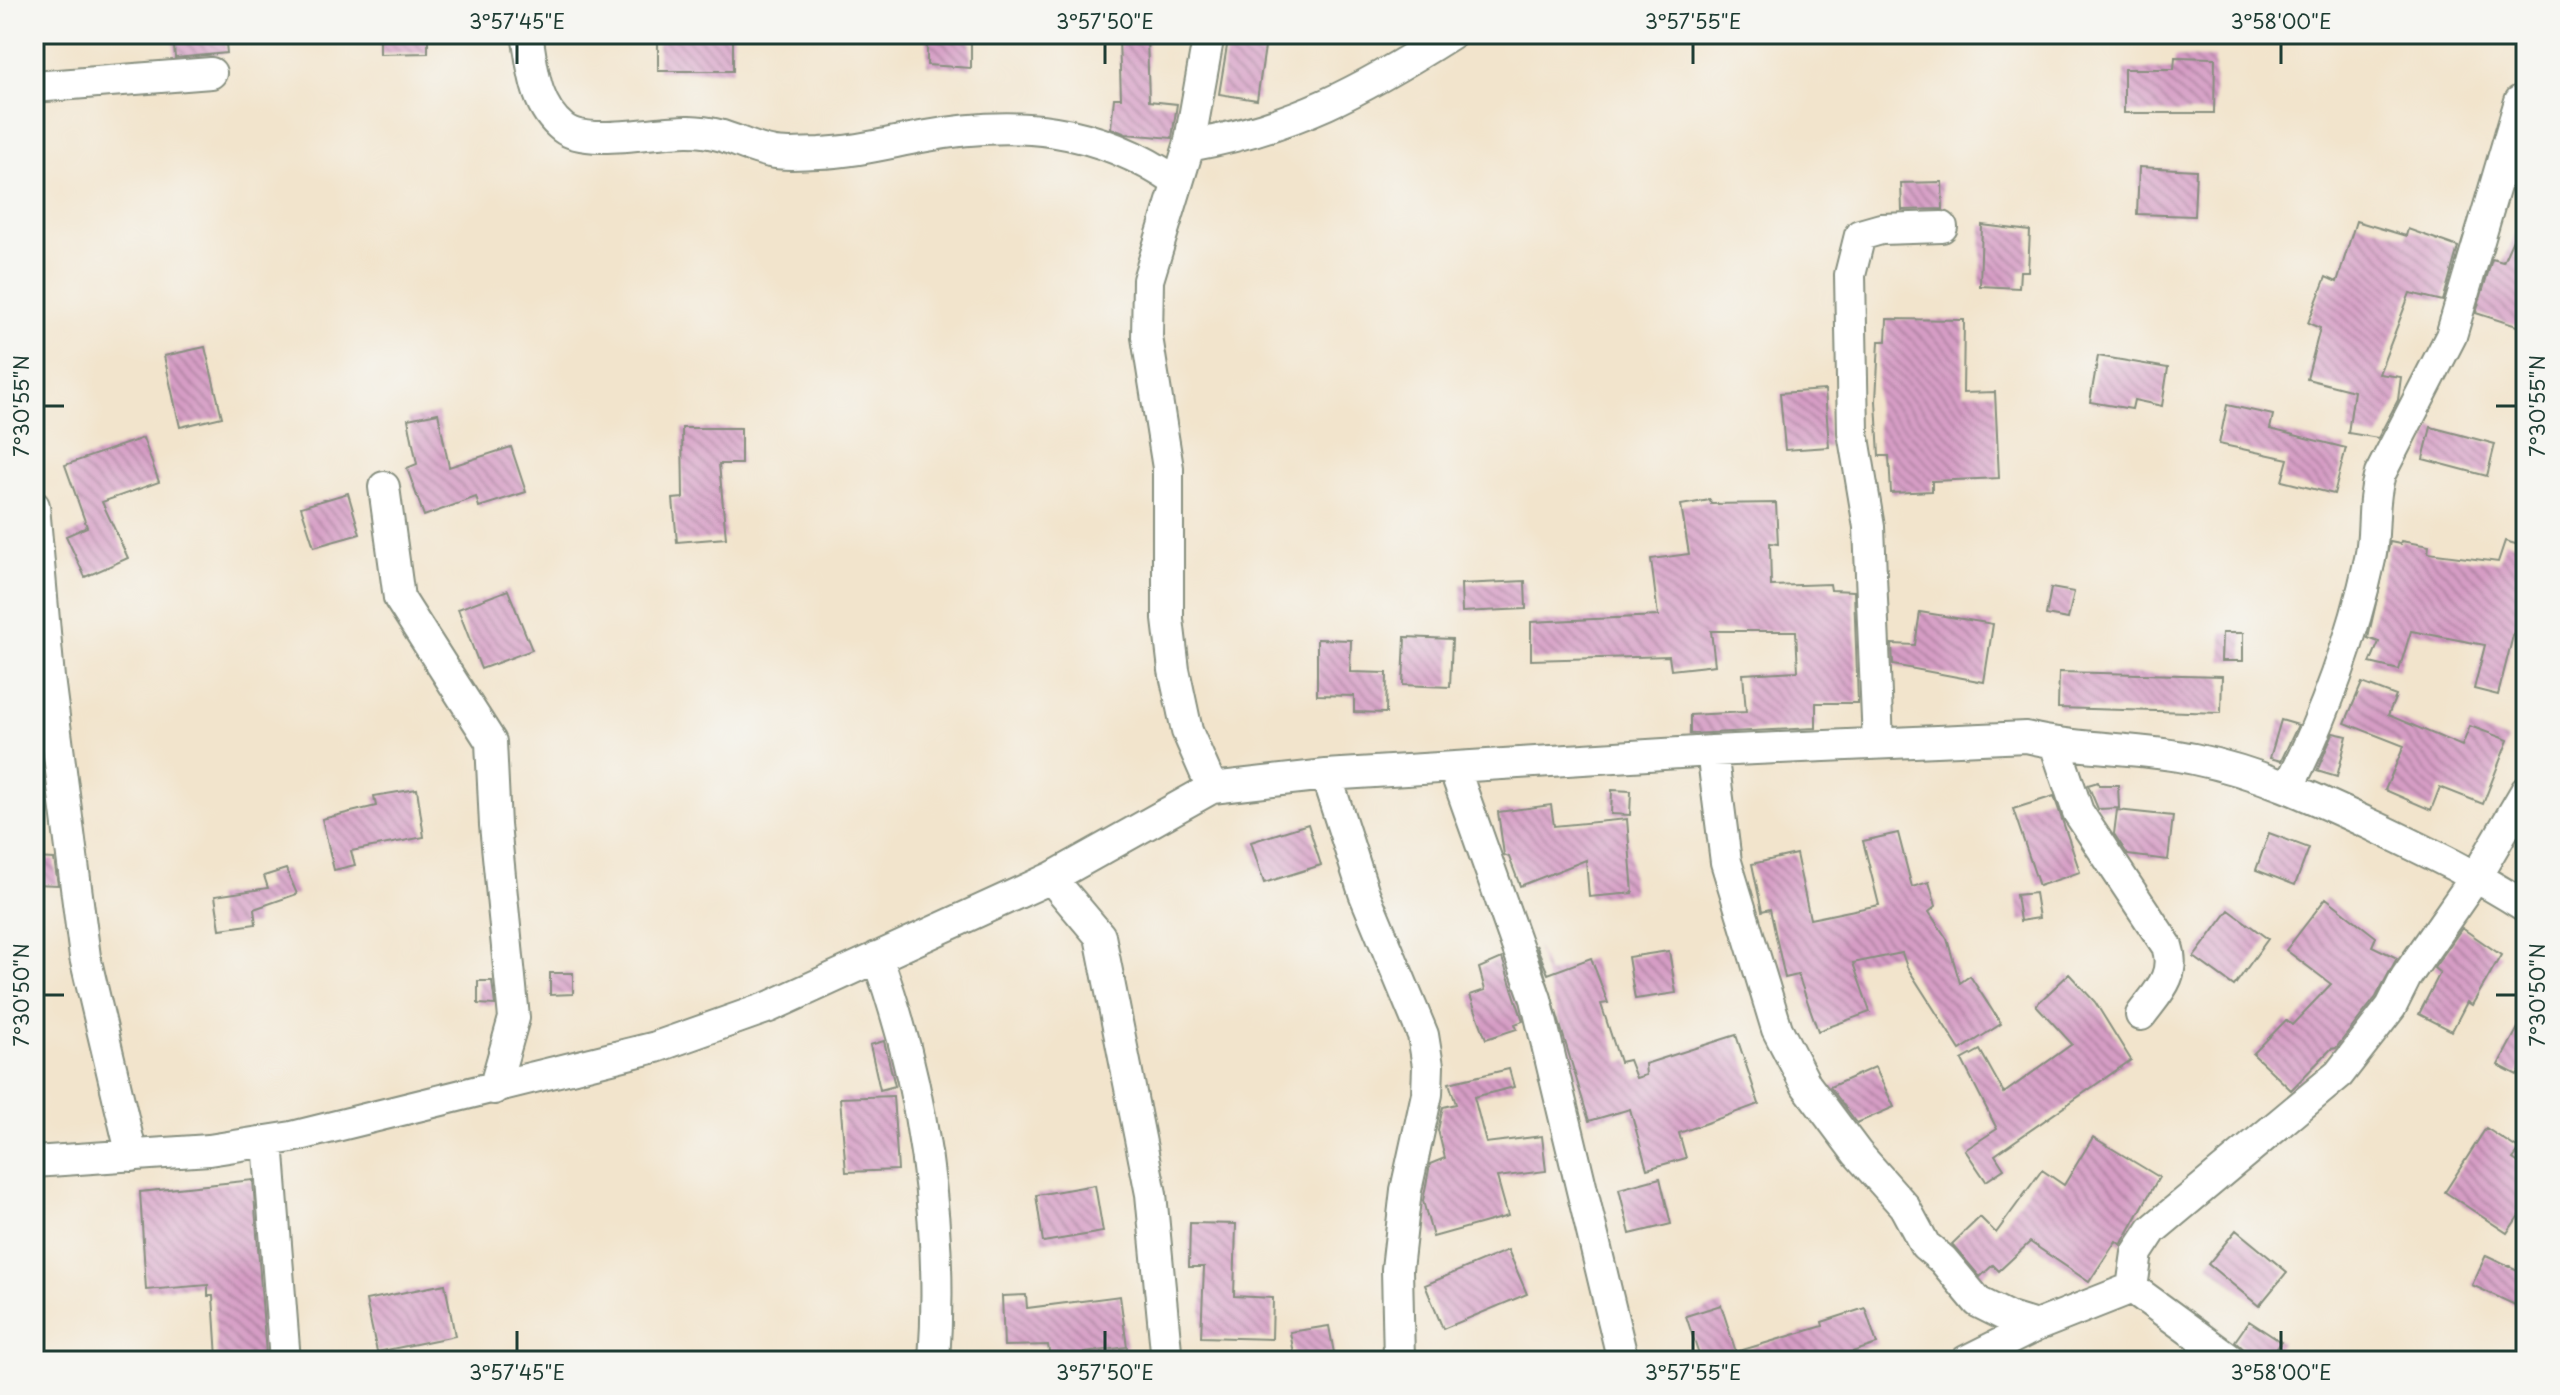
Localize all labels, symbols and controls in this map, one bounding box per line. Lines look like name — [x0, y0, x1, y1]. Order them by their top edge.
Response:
text: 3°57'45"E — [469, 6, 565, 36]
text: 3°57'50"E — [1056, 6, 1154, 36]
text: 3°57'55"E — [1645, 6, 1741, 36]
text: 3°58'00"E — [2231, 6, 2331, 36]
text: 7°30'55"N — [6, 355, 36, 457]
text: 7°30'55"N — [2522, 355, 2552, 457]
text: 7°30'50"N — [6, 943, 36, 1047]
text: 7°30'50"N — [2522, 943, 2552, 1047]
text: 3°57'45"E — [469, 1357, 565, 1387]
text: 3°57'50"E — [1056, 1357, 1154, 1387]
text: 3°57'55"E — [1645, 1357, 1741, 1387]
text: 3°58'00"E — [2231, 1357, 2331, 1387]

